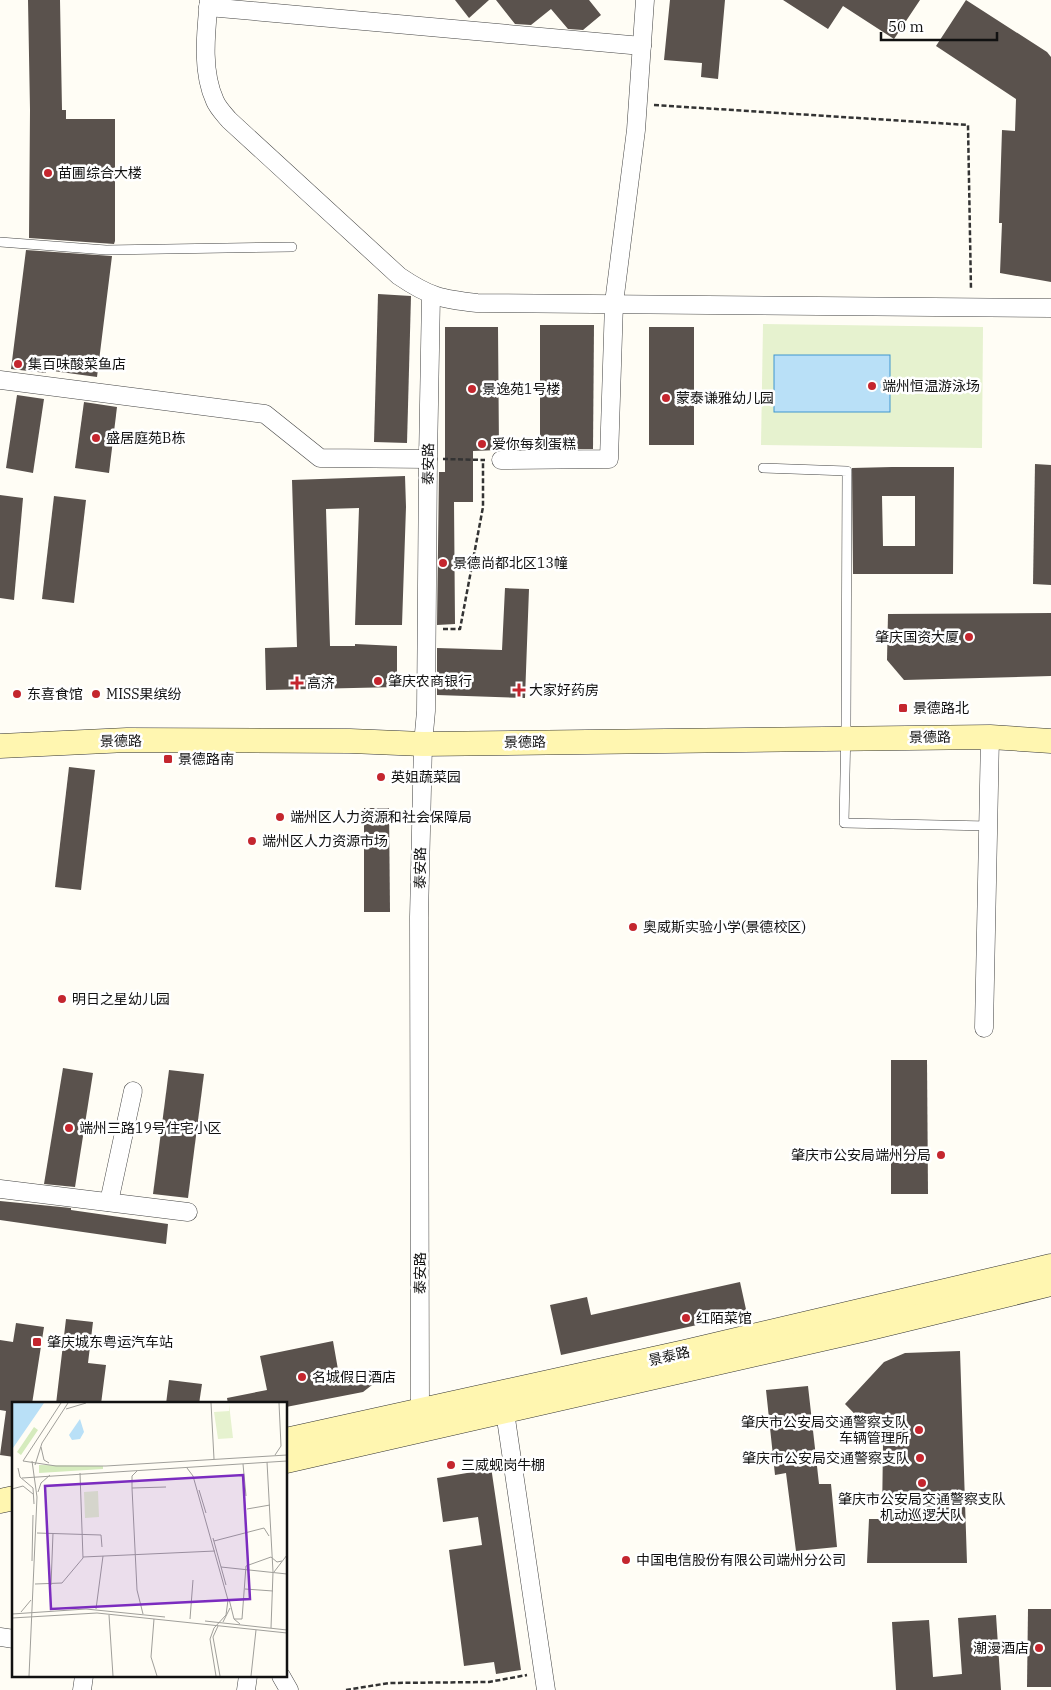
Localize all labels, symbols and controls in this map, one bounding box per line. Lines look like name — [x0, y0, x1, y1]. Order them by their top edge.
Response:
scale bar — [881, 10, 997, 42]
text: 50 m — [888, 17, 924, 36]
place label: 苗圃综合大楼 — [58, 164, 142, 182]
marker: 苗圃综合大楼 — [42, 167, 54, 179]
place label: 集百味酸菜鱼店 — [28, 355, 126, 373]
marker: 集百味酸菜鱼店 — [12, 358, 24, 370]
place label: 端州恒温游泳场 — [882, 377, 980, 395]
place label: 景逸苑1号楼 — [482, 380, 560, 398]
marker: 端州恒温游泳场 — [866, 380, 878, 392]
marker: 景逸苑1号楼 — [466, 383, 478, 395]
place label: 蒙泰谦雅幼儿园 — [676, 389, 774, 407]
marker: 蒙泰谦雅幼儿园 — [660, 392, 672, 404]
place label: 盛居庭苑B栋 — [106, 429, 185, 447]
marker: 盛居庭苑B栋 — [90, 432, 102, 444]
place label: 爱你每刻蛋糕 — [492, 435, 576, 453]
marker: 爱你每刻蛋糕 — [476, 438, 488, 450]
street label: 泰安路 — [419, 443, 437, 485]
place label: 景德尚都北区13幢 — [453, 554, 568, 572]
marker: 景德尚都北区13幢 — [437, 557, 449, 569]
place label: 肇庆国资大厦 — [875, 628, 959, 646]
marker: 肇庆国资大厦 — [963, 631, 975, 643]
place label: 肇庆农商银行 — [388, 672, 472, 690]
place label: 高济 — [307, 674, 335, 692]
marker: 肇庆农商银行 — [372, 675, 384, 687]
marker: 高济 — [291, 677, 303, 689]
place label: 大家好药房 — [529, 681, 599, 699]
marker: 大家好药房 — [513, 684, 525, 696]
place label: 东喜食馆 — [27, 685, 83, 703]
place label: MISS果缤纷 — [106, 685, 181, 703]
marker: 东喜食馆 — [11, 688, 23, 700]
marker: MISS果缤纷 — [90, 688, 102, 700]
place label: 景德路北 — [913, 699, 969, 717]
marker: 景德路北 — [897, 702, 909, 714]
street label: 景德路 — [909, 728, 951, 746]
street label: 景德路 — [100, 732, 142, 750]
street label: 景德路 — [504, 733, 546, 751]
place label: 景德路南 — [178, 750, 234, 768]
marker: 景德路南 — [162, 753, 174, 765]
place label: 英姐蔬菜园 — [391, 768, 461, 786]
marker: 英姐蔬菜园 — [375, 771, 387, 783]
place label: 端州区人力资源和社会保障局 — [290, 808, 472, 826]
marker: 端州区人力资源和社会保障局 — [274, 811, 286, 823]
place label: 端州区人力资源市场 — [262, 832, 388, 850]
marker: 端州区人力资源市场 — [246, 835, 258, 847]
street label: 泰安路 — [411, 847, 429, 889]
place label: 奥威斯实验小学(景德校区) — [643, 918, 806, 936]
marker: 奥威斯实验小学(景德校区) — [627, 921, 639, 933]
place label: 明日之星幼儿园 — [72, 990, 170, 1008]
marker: 明日之星幼儿园 — [56, 993, 68, 1005]
place label: 端州三路19号住宅小区 — [79, 1119, 222, 1137]
marker: 端州三路19号住宅小区 — [63, 1122, 75, 1134]
place label: 肇庆市公安局端州分局 — [791, 1146, 931, 1164]
marker: 肇庆市公安局端州分局 — [935, 1149, 947, 1161]
street label: 泰安路 — [411, 1252, 429, 1294]
place label: 红陌菜馆 — [696, 1309, 752, 1327]
marker: 红陌菜馆 — [680, 1312, 692, 1324]
place label: 肇庆城东粤运汽车站 — [47, 1333, 173, 1351]
marker: 肇庆城东粤运汽车站 — [31, 1336, 43, 1348]
street label: 景泰路 — [647, 1343, 691, 1369]
place label: 名城假日酒店 — [312, 1368, 396, 1386]
marker: 名城假日酒店 — [296, 1371, 308, 1383]
inset map — [12, 1402, 288, 1678]
place label: 肇庆市公安局交通警察支队 车辆管理所 — [741, 1413, 909, 1447]
marker: 肇庆市公安局交通警察支队 车辆管理所 — [913, 1424, 925, 1436]
place label: 肇庆市公安局交通警察支队 — [742, 1449, 910, 1467]
marker: 肇庆市公安局交通警察支队 — [914, 1452, 926, 1464]
place label: 三威蚬岗牛棚 — [461, 1456, 545, 1474]
marker: 三威蚬岗牛棚 — [445, 1459, 457, 1471]
marker: 肇庆市公安局交通警察支队 机动巡逻大队 — [916, 1477, 928, 1489]
place label: 肇庆市公安局交通警察支队 机动巡逻大队 — [838, 1490, 1006, 1524]
place label: 中国电信股份有限公司端州分公司 — [636, 1551, 846, 1569]
marker: 中国电信股份有限公司端州分公司 — [620, 1554, 632, 1566]
place label: 潮漫酒店 — [973, 1639, 1029, 1657]
marker: 潮漫酒店 — [1033, 1642, 1045, 1654]

